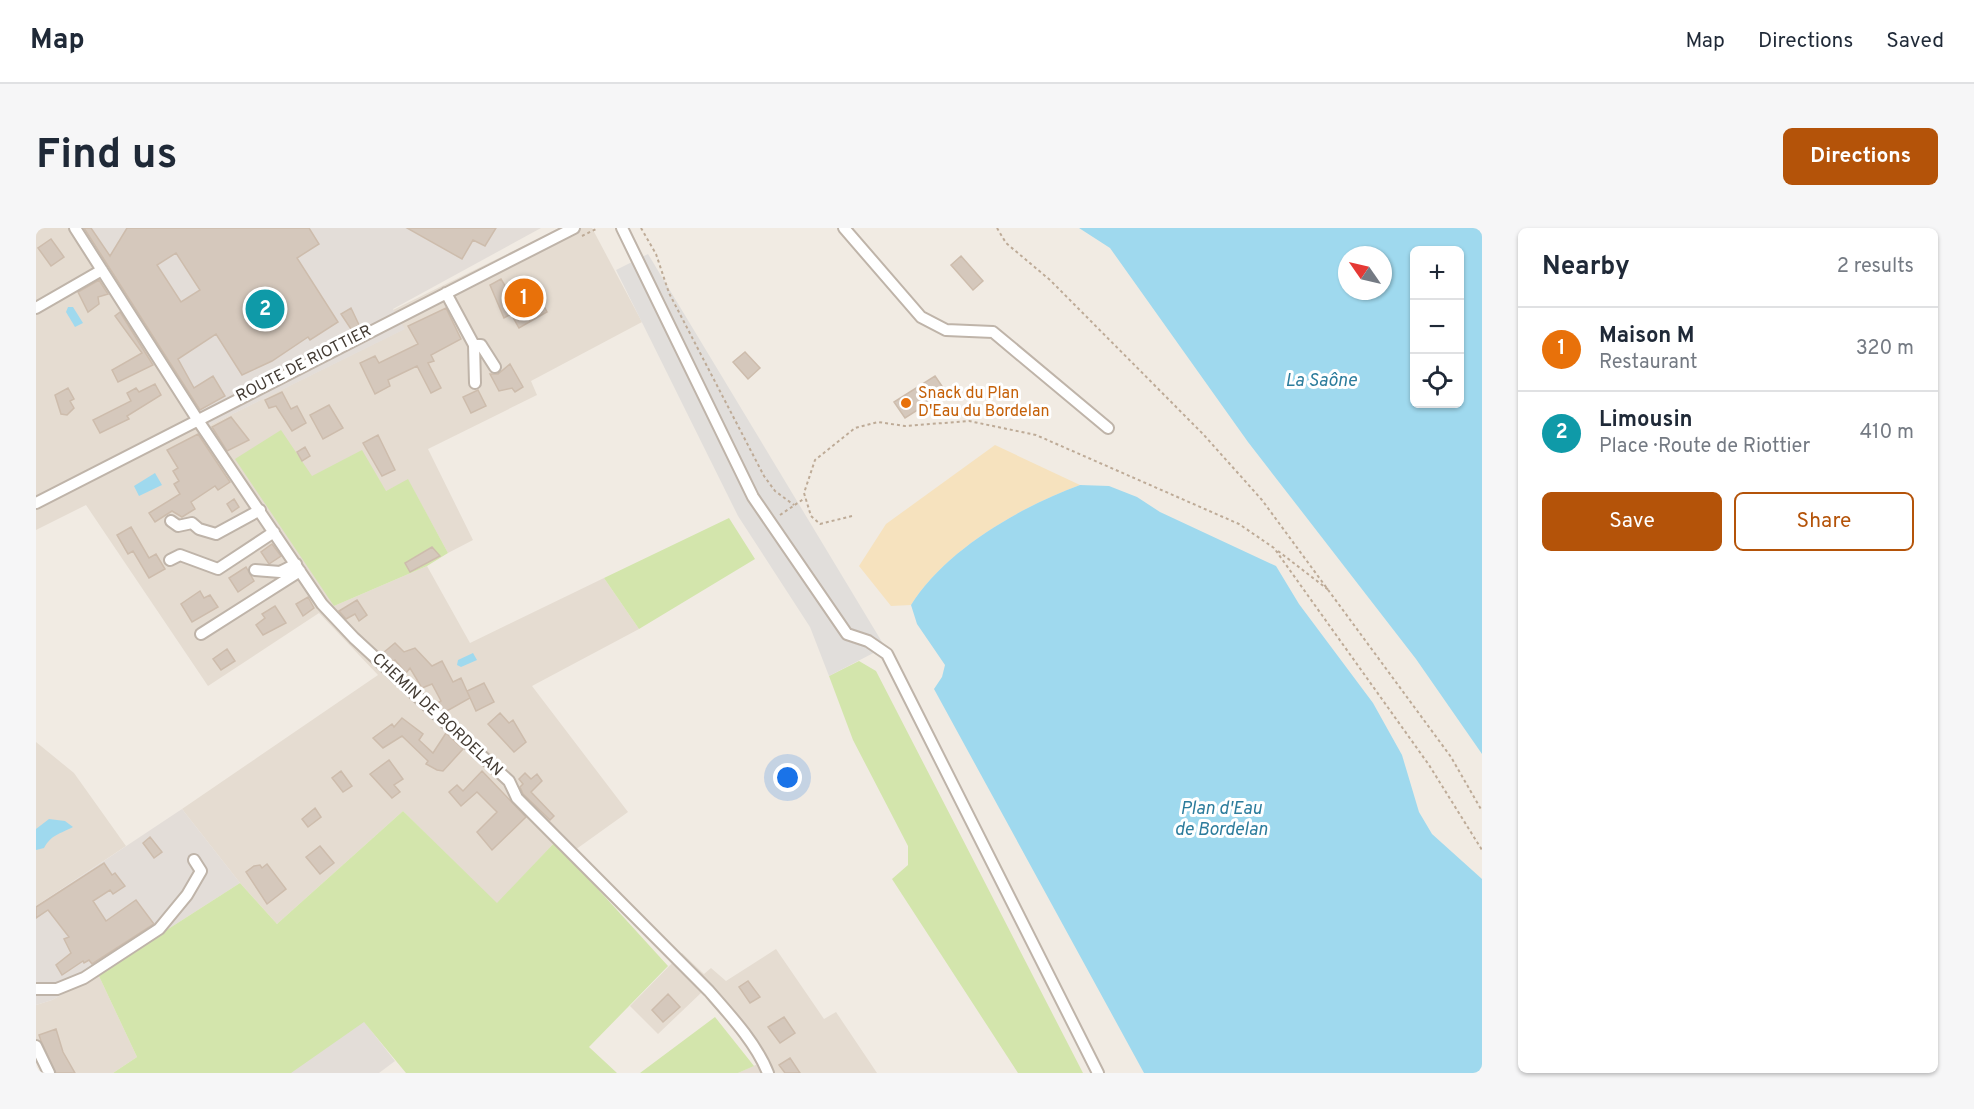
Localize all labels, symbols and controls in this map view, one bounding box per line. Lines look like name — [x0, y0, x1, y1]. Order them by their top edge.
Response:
text: Map — [30, 23, 85, 59]
text: Map — [1685, 28, 1725, 55]
text: Directions — [1758, 28, 1853, 55]
text: Saved — [1886, 28, 1944, 55]
button: Directions — [1783, 128, 1938, 185]
text: Find us — [36, 130, 177, 183]
north arrow — [1338, 246, 1392, 300]
map controls — [1410, 246, 1464, 408]
button: + — [1410, 246, 1464, 300]
text: Nearby — [1542, 251, 1630, 284]
text: 2 results — [1837, 254, 1914, 280]
pin: 1 — [504, 276, 544, 320]
pin: 2 — [246, 286, 284, 332]
button: − — [1410, 300, 1464, 354]
street label: ROUTE DE RIOTTIER — [233, 321, 375, 407]
text: Maison M — [1599, 323, 1695, 350]
text: 1 — [1558, 336, 1566, 362]
text: 320 m — [1856, 336, 1914, 362]
text: Restaurant — [1599, 350, 1698, 376]
button: locate — [1410, 354, 1464, 408]
water label: La Saône — [1285, 370, 1358, 393]
place label: Snack du Plan D'Eau du Bordelan — [918, 384, 1050, 422]
marker: Snack du Plan D'Eau du Bordelan — [899, 396, 913, 410]
text: Limousin — [1599, 407, 1693, 434]
text: 2 — [1555, 420, 1568, 446]
text: 410 m — [1860, 420, 1914, 446]
text: Place · Route de Riottier — [1599, 434, 1810, 460]
button: Save — [1542, 492, 1722, 551]
button: Share — [1734, 492, 1914, 551]
street label: CHEMIN DE BORDELAN — [367, 649, 507, 781]
your location — [773, 763, 802, 792]
water label: Plan d'Eau de Bordelan — [1174, 798, 1268, 842]

